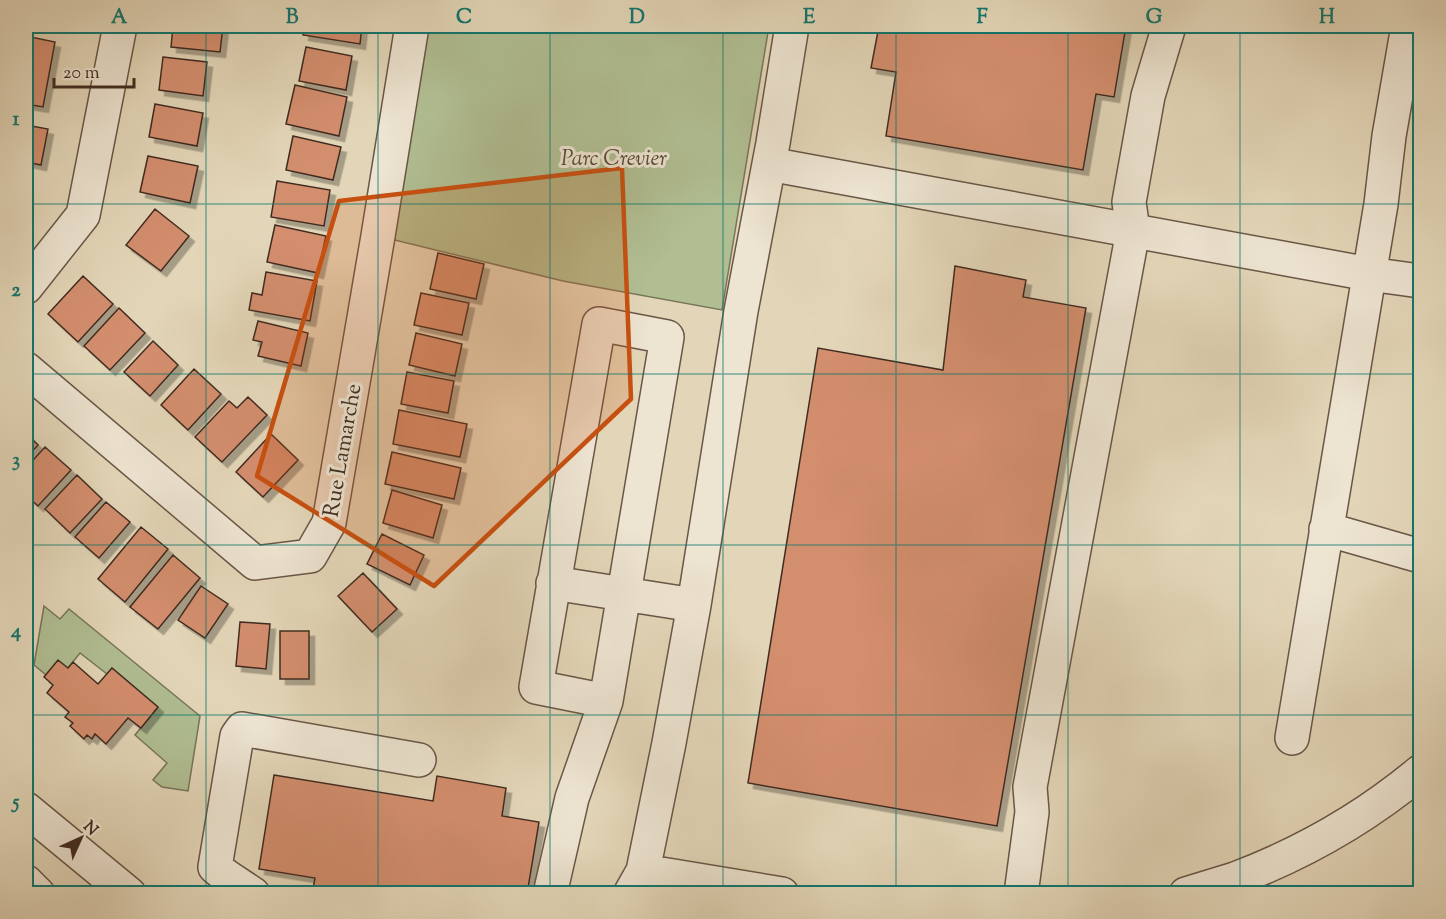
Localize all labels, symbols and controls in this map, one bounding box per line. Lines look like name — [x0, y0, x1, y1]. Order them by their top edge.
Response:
text: A — [111, 4, 128, 33]
text: B — [286, 4, 299, 33]
text: C — [456, 4, 472, 33]
text: D — [629, 4, 645, 33]
text: E — [803, 4, 816, 33]
text: F — [976, 4, 988, 33]
text: G — [1146, 4, 1163, 33]
text: H — [1319, 4, 1335, 33]
scale bar — [54, 51, 134, 89]
text: 20 m — [63, 61, 100, 87]
text: 1 — [13, 106, 20, 135]
park label: Parc Crevier — [561, 144, 667, 176]
text: 2 — [11, 277, 21, 306]
street label: Rue Lamarche — [316, 381, 371, 520]
text: 3 — [12, 447, 20, 476]
text: 4 — [10, 618, 21, 647]
text: 5 — [11, 789, 20, 818]
north arrow — [51, 808, 111, 868]
text: N — [77, 817, 103, 842]

